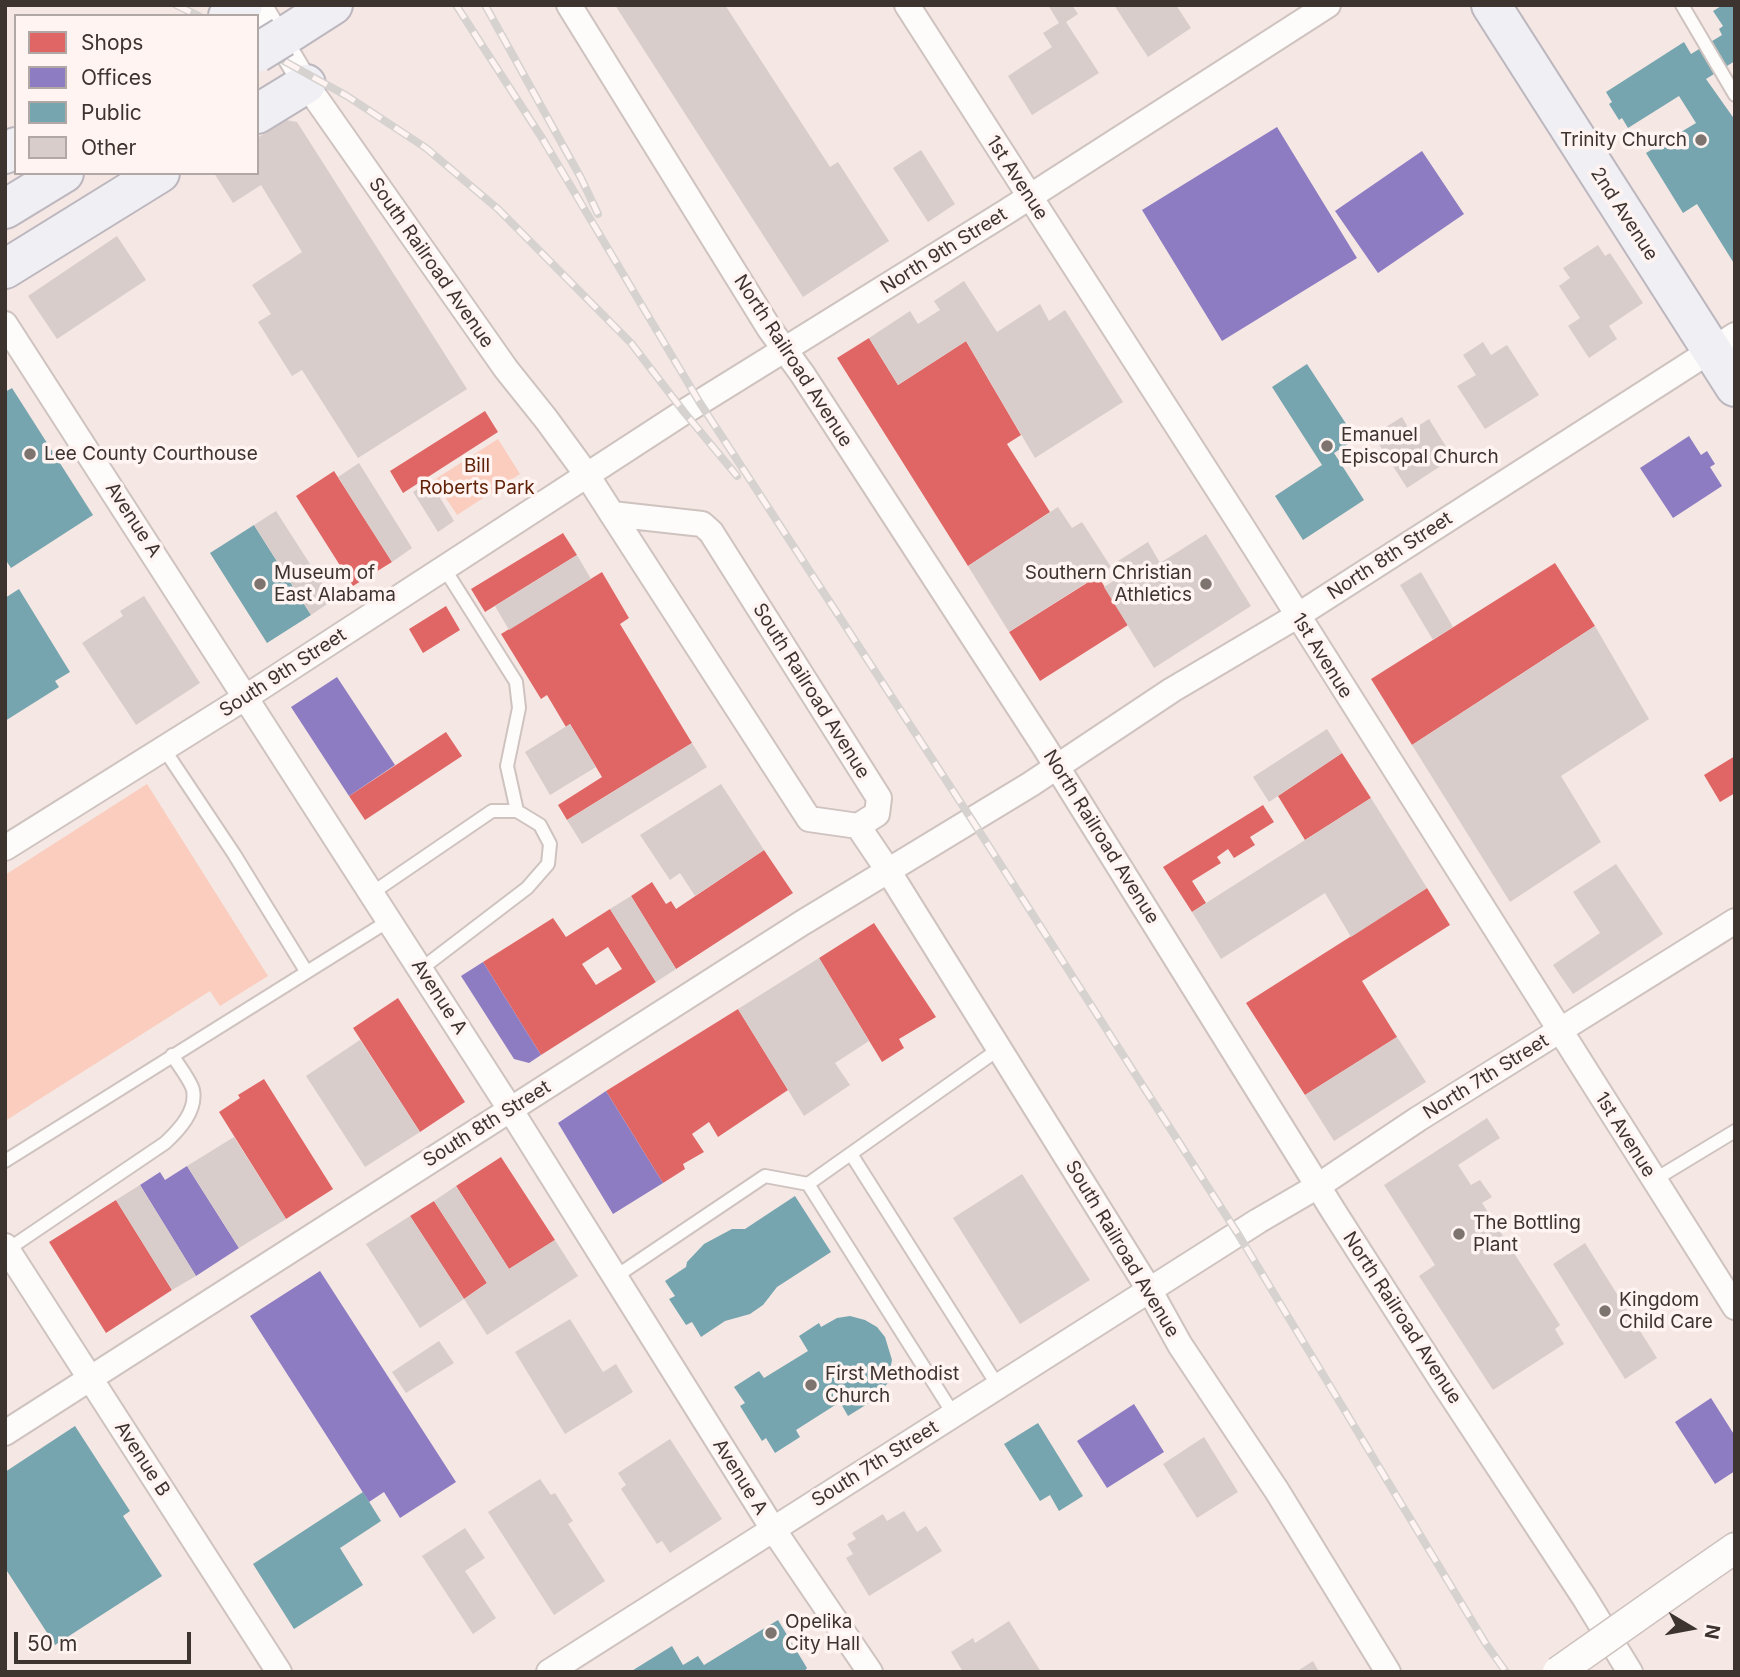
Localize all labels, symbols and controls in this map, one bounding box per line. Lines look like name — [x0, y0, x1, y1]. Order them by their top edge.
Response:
legend — [14, 14, 259, 175]
text: Shops — [81, 30, 143, 55]
text: Offices — [81, 65, 152, 90]
text: Public — [81, 100, 142, 125]
place label: Trinity Church — [1560, 129, 1687, 151]
street label: 1st Avenue — [981, 132, 1053, 224]
marker: Trinity Church — [1693, 132, 1709, 148]
text: Other — [81, 135, 137, 160]
street label: 2nd Avenue — [1585, 163, 1663, 265]
street label: South Railroad Avenue — [364, 174, 498, 352]
street label: North 9th Street — [877, 203, 1011, 299]
street label: North Railroad Avenue — [729, 271, 857, 451]
place label: Emanuel Episcopal Church — [1341, 424, 1499, 468]
marker: Emanuel Episcopal Church — [1319, 438, 1335, 454]
place label: Lee County Courthouse — [44, 443, 258, 465]
marker: Lee County Courthouse — [22, 446, 38, 462]
park label: Bill Roberts Park — [419, 455, 535, 499]
street label: Avenue A — [100, 478, 166, 562]
street label: North 8th Street — [1323, 507, 1457, 605]
place label: Museum of East Alabama — [274, 562, 396, 606]
place label: Southern Christian Athletics — [1025, 562, 1192, 606]
marker: Museum of East Alabama — [252, 576, 268, 592]
marker: Southern Christian Athletics — [1198, 576, 1214, 592]
street label: South Railroad Avenue — [748, 599, 874, 783]
street label: 1st Avenue — [1287, 609, 1357, 703]
street label: South 9th Street — [216, 624, 350, 722]
street label: North Railroad Avenue — [1038, 746, 1164, 928]
street label: Avenue A — [406, 955, 472, 1039]
street label: North 7th Street — [1419, 1029, 1553, 1125]
street label: South 8th Street — [419, 1076, 555, 1172]
street label: 1st Avenue — [1590, 1088, 1660, 1182]
street label: South Railroad Avenue — [1060, 1156, 1184, 1342]
place label: The Bottling Plant — [1473, 1212, 1581, 1256]
marker: The Bottling Plant — [1451, 1226, 1467, 1242]
street label: North Railroad Avenue — [1338, 1228, 1466, 1408]
place label: Kingdom Child Care — [1619, 1289, 1713, 1333]
marker: Kingdom Child Care — [1597, 1303, 1613, 1319]
place label: First Methodist Church — [825, 1363, 959, 1407]
marker: First Methodist Church — [803, 1377, 819, 1393]
street label: South 7th Street — [808, 1416, 942, 1512]
street label: Avenue B — [109, 1417, 175, 1501]
street label: Avenue A — [708, 1435, 772, 1519]
north arrow — [1656, 1593, 1726, 1663]
place label: Opelika City Hall — [785, 1611, 860, 1655]
scale bar — [18, 1618, 194, 1662]
text: N — [1700, 1623, 1725, 1641]
marker: Opelika City Hall — [763, 1625, 779, 1641]
text: 50 m — [27, 1631, 77, 1656]

